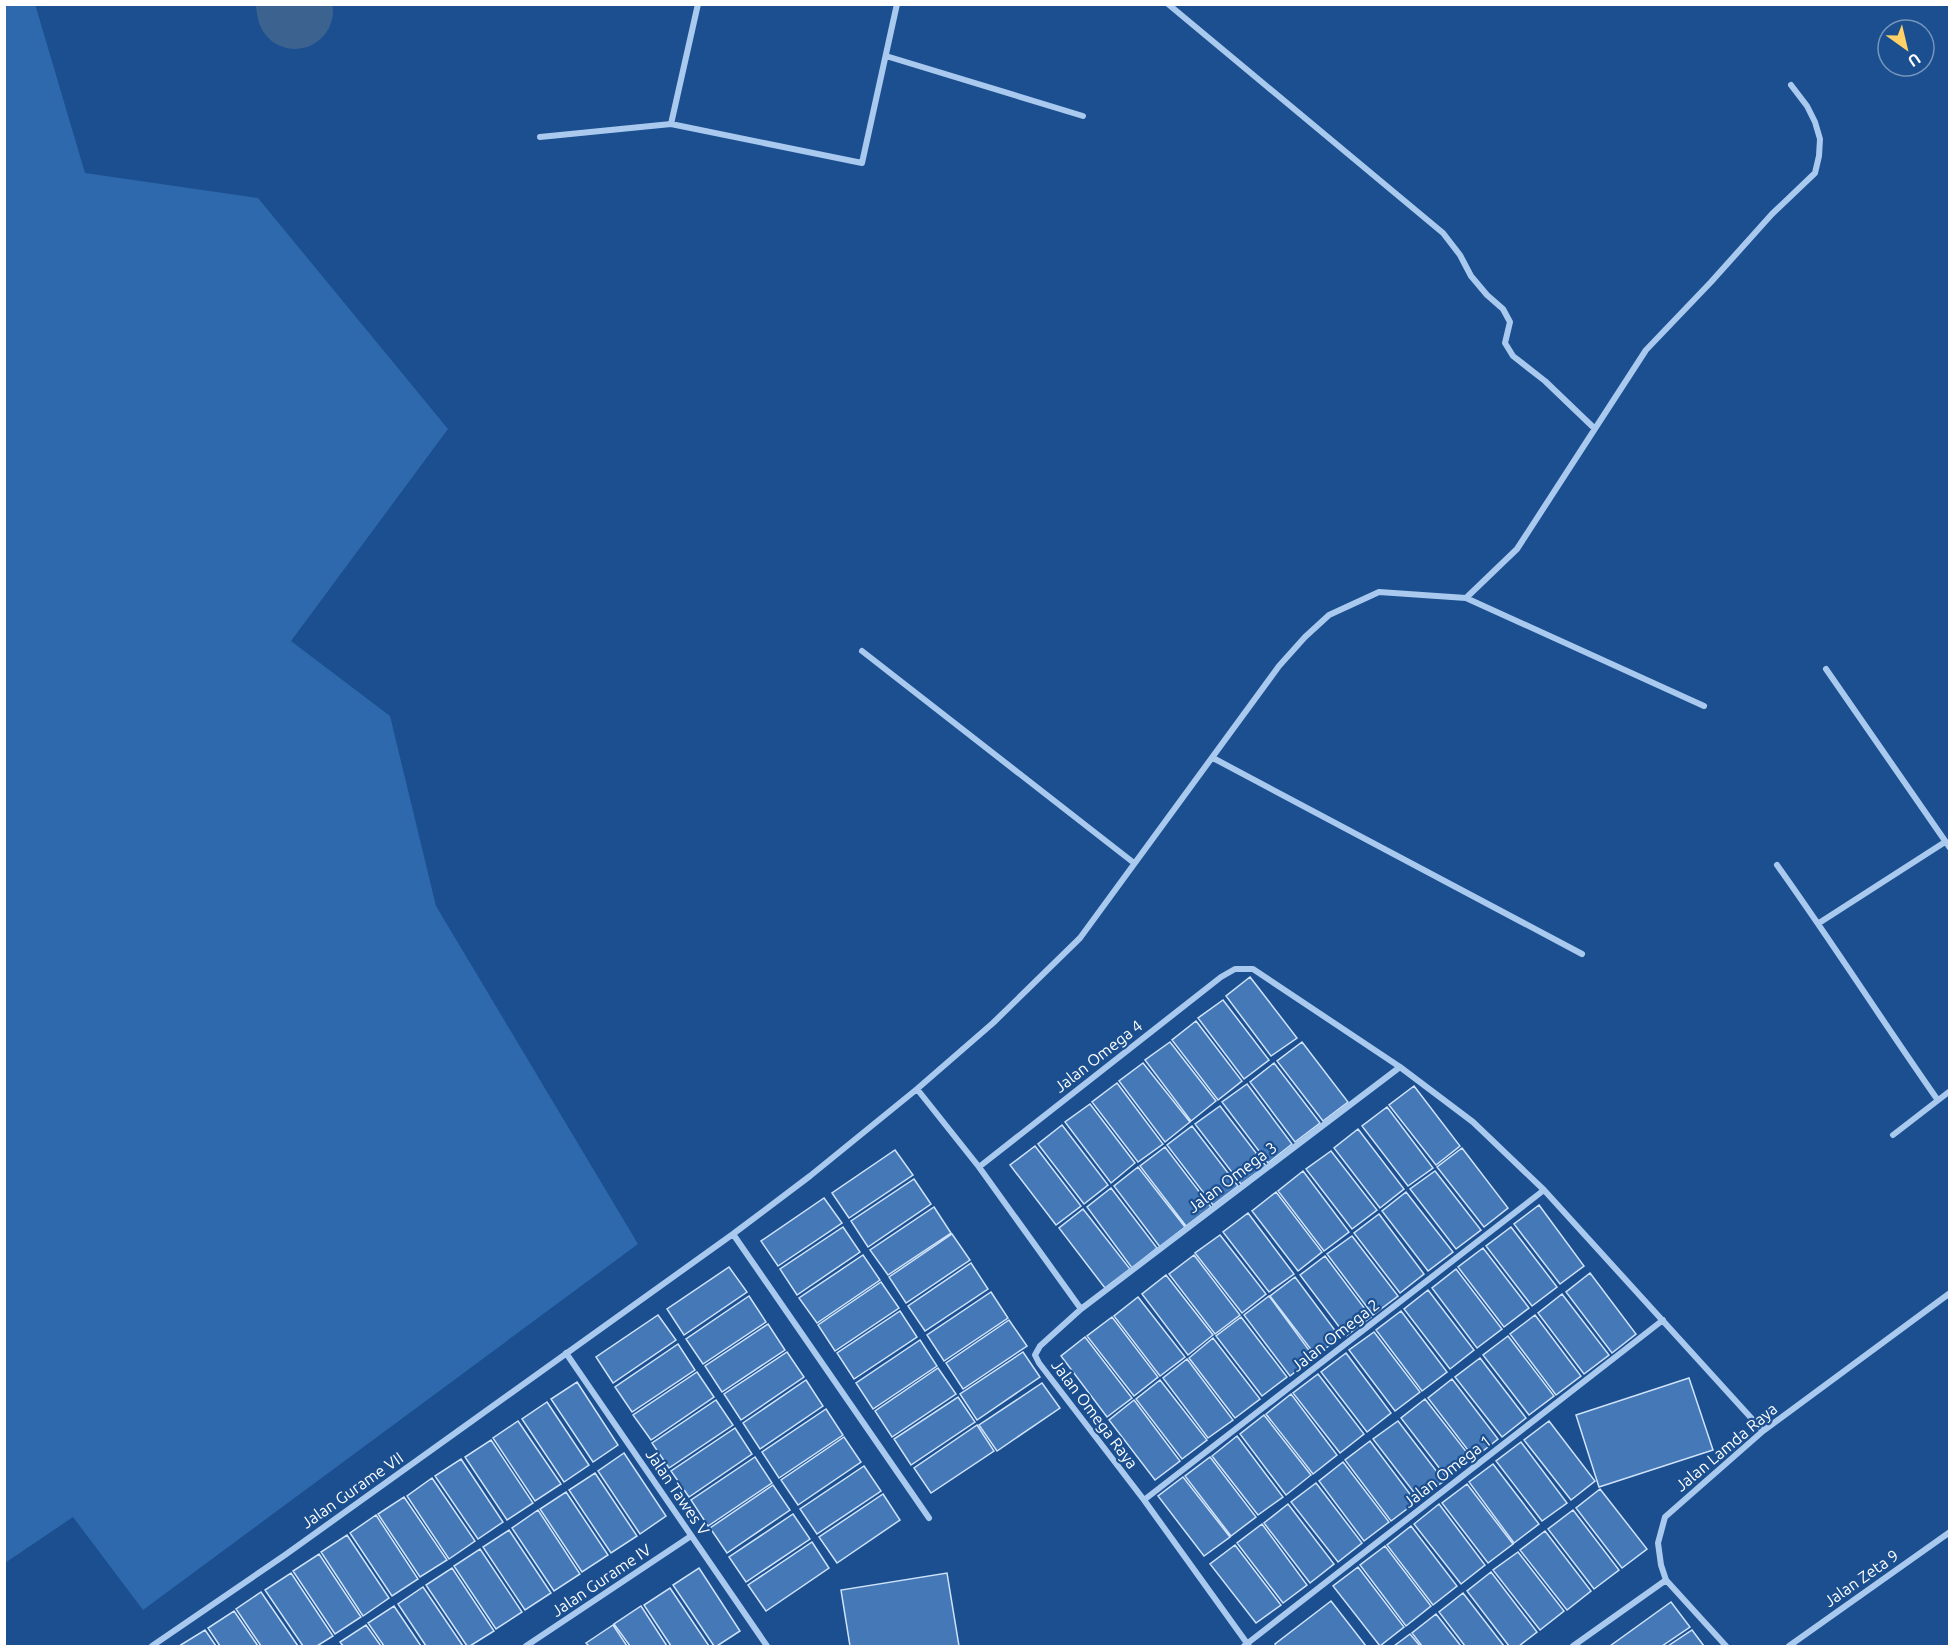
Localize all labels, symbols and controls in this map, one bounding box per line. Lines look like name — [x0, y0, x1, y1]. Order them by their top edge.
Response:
north arrow — [1876, 18, 1936, 78]
text: U — [1905, 50, 1924, 71]
street label: Jalan Omega 4 — [1050, 1016, 1146, 1096]
street label: Jalan Omega 3 — [1184, 1138, 1280, 1216]
street label: Jalan Omega 2 — [1287, 1295, 1383, 1375]
street label: Jalan Omega Raya — [1048, 1356, 1142, 1472]
street label: Jalan Lamda Raya — [1672, 1399, 1780, 1495]
street label: Jalan Omega 1 — [1399, 1431, 1495, 1511]
street label: Jalan Tawes V — [643, 1446, 713, 1538]
street label: Jalan Gurame VII — [298, 1448, 406, 1532]
street label: Jalan Gurame IV — [548, 1540, 654, 1620]
street label: Jalan Zeta 9 — [1820, 1546, 1902, 1610]

